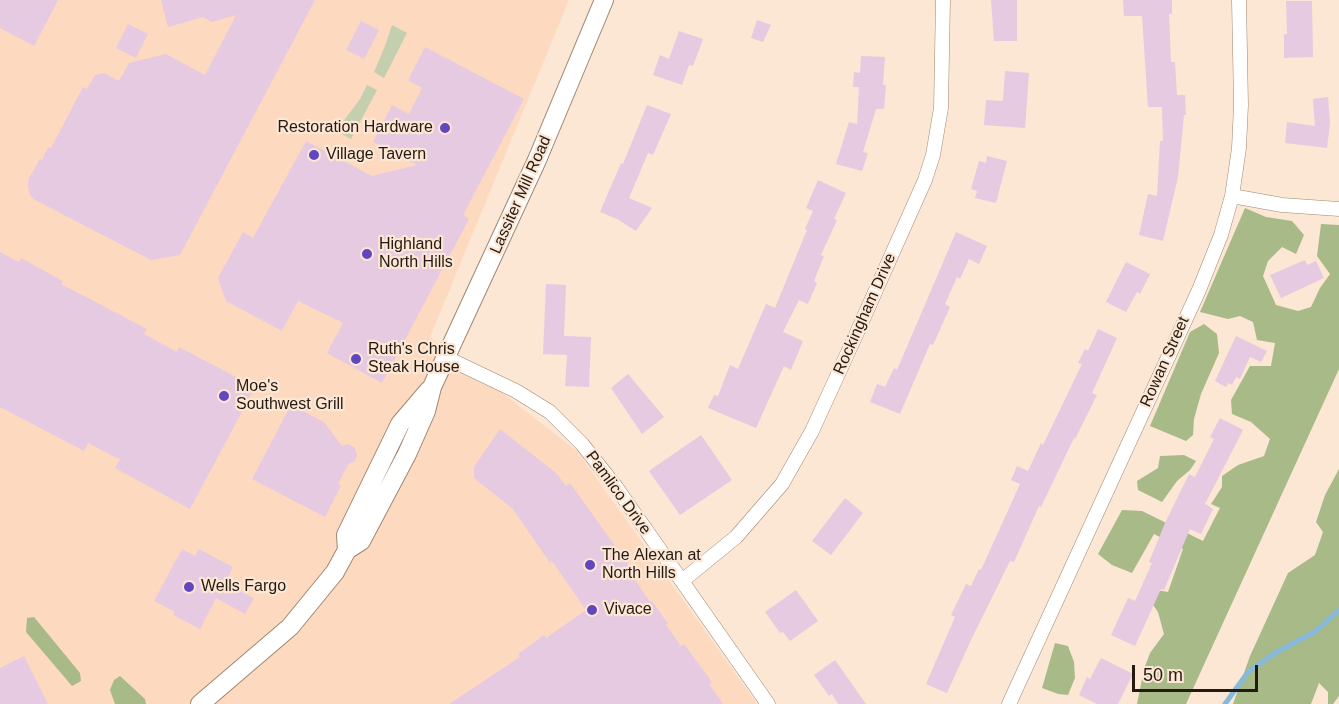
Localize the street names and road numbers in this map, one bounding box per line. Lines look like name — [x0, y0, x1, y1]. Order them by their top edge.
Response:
street label: Lassiter Mill Road — [486, 133, 556, 257]
street label: Rockingham Drive — [830, 250, 900, 378]
street label: Rowan Street — [1137, 314, 1193, 410]
street label: Pamlico Drive — [581, 447, 655, 539]

